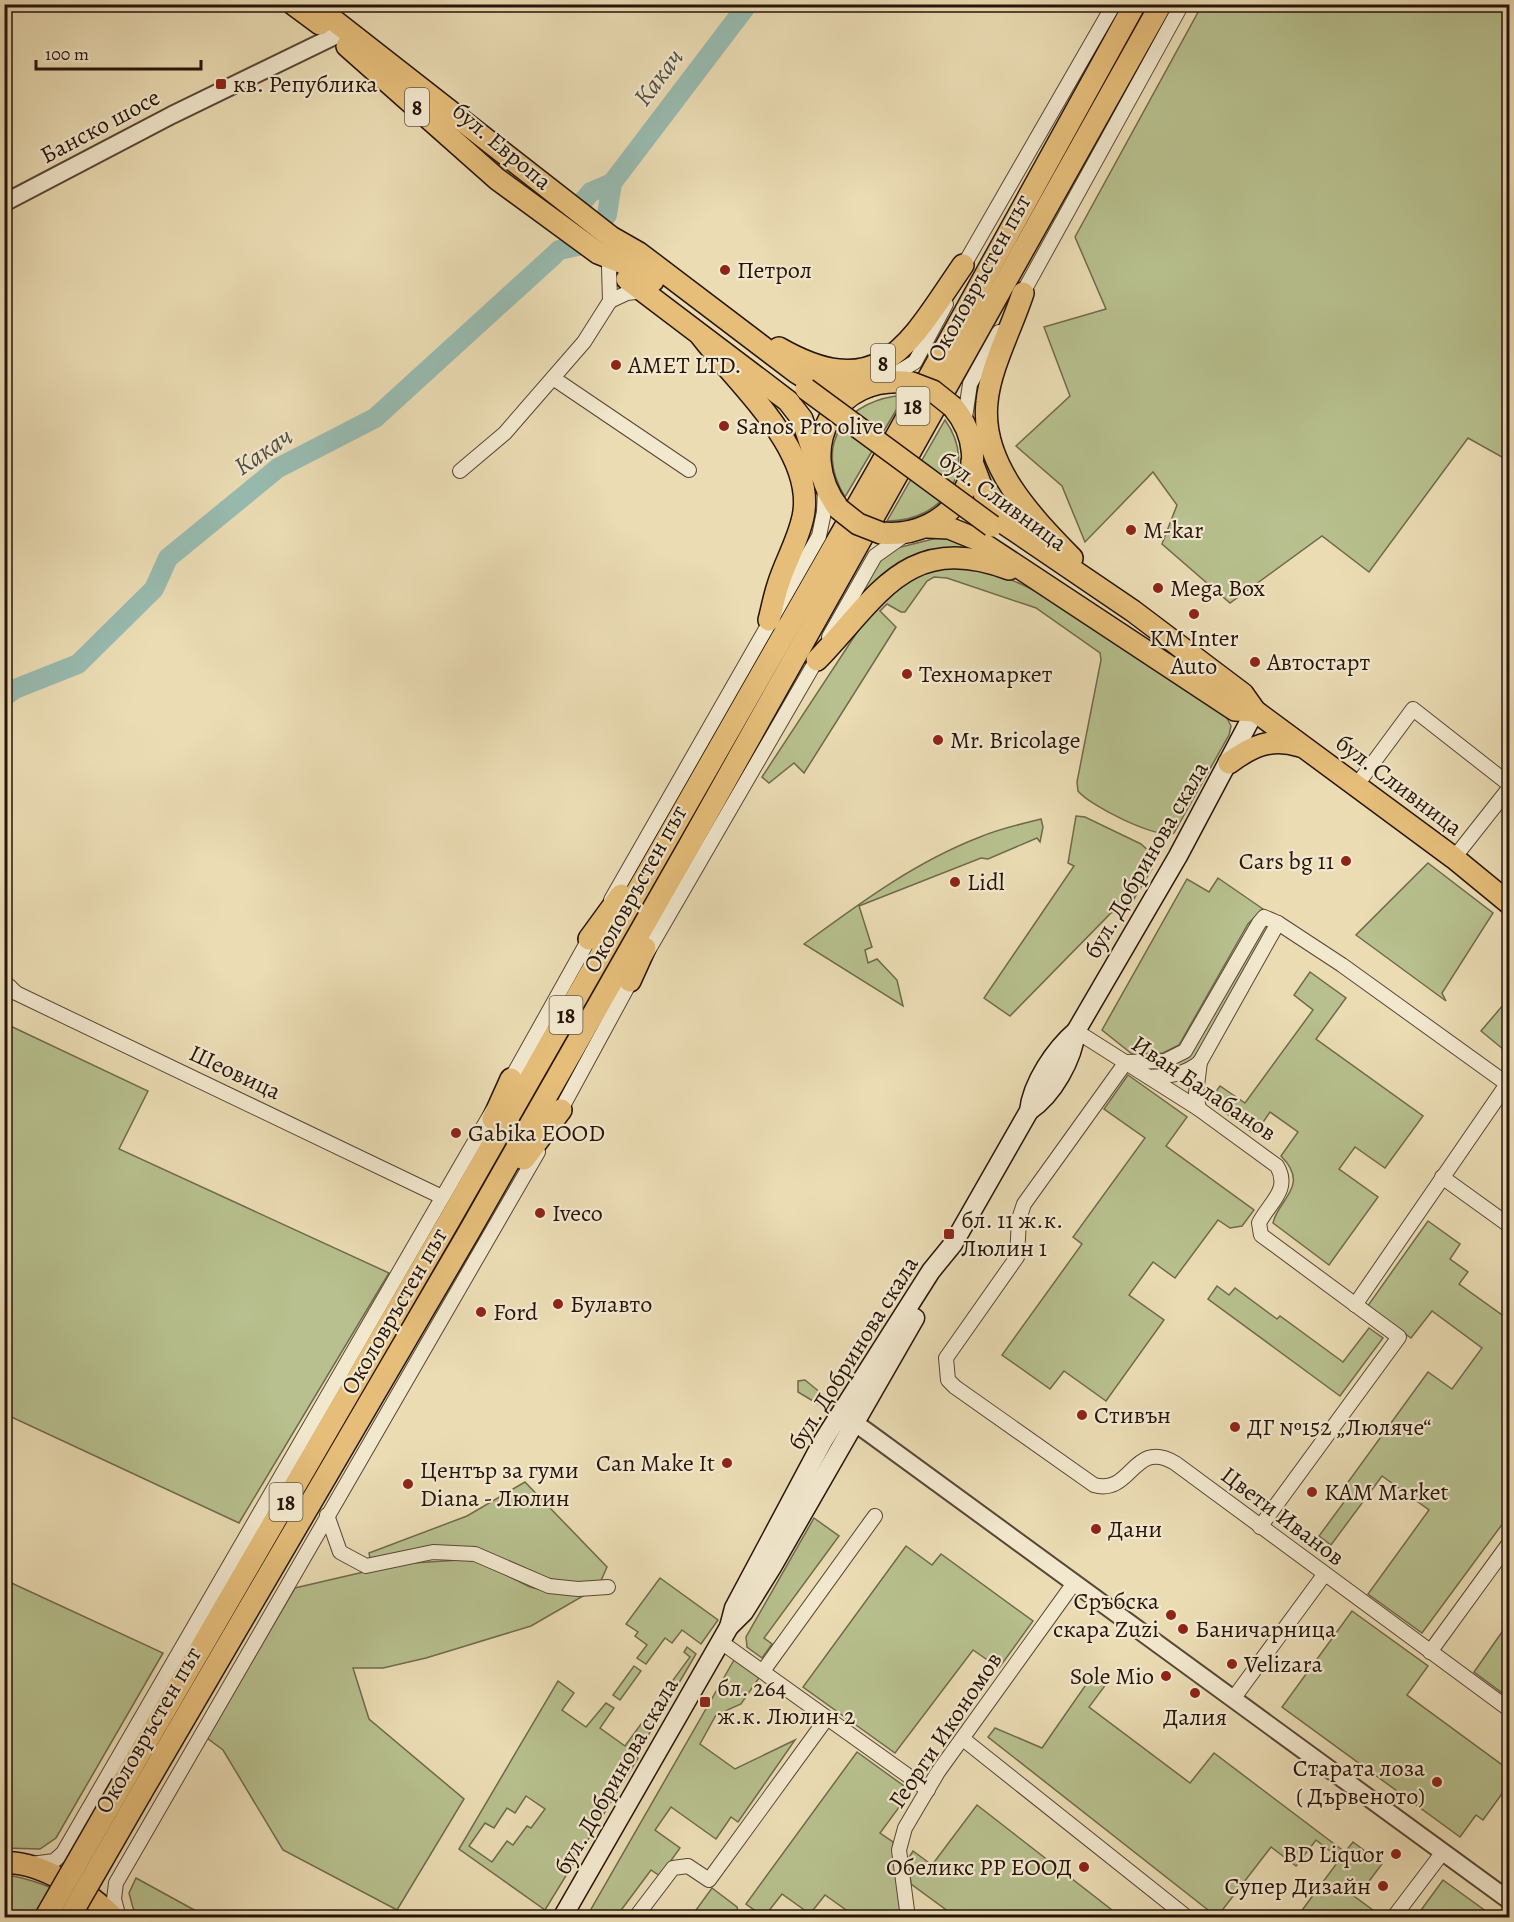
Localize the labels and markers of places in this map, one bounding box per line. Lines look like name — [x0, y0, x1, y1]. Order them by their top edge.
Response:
place label: кв. Република — [233, 68, 378, 100]
marker: кв. Република — [214, 77, 228, 91]
place label: Петрол — [737, 254, 812, 286]
marker: Петрол — [718, 263, 732, 277]
place label: AMET LTD. — [627, 349, 742, 381]
marker: AMET LTD. — [609, 358, 623, 372]
place label: Sanos Pro olive — [736, 410, 883, 442]
marker: Sanos Pro olive — [717, 419, 731, 433]
place label: M-kar — [1143, 514, 1204, 546]
marker: M-kar — [1124, 523, 1138, 537]
place label: Mega Box — [1170, 572, 1266, 604]
marker: Mega Box — [1151, 581, 1165, 595]
marker: KM Inter Auto — [1187, 607, 1201, 621]
place label: KM Inter Auto — [1149, 622, 1239, 682]
place label: Автостарт — [1266, 646, 1370, 678]
marker: Автостарт — [1248, 655, 1262, 669]
place label: Техномаркет — [919, 658, 1053, 690]
marker: Техномаркет — [900, 667, 914, 681]
place label: Mr. Bricolage — [950, 724, 1081, 756]
marker: Mr. Bricolage — [931, 733, 945, 747]
place label: Cars bg 11 — [1239, 845, 1334, 877]
marker: Cars bg 11 — [1339, 854, 1353, 868]
place label: Lidl — [967, 866, 1005, 898]
marker: Lidl — [948, 875, 962, 889]
place label: Gabika EOOD — [468, 1117, 605, 1149]
marker: Gabika EOOD — [449, 1126, 463, 1140]
place label: Iveco — [552, 1197, 603, 1229]
place label: бл. 11 ж.к. Люлин 1 — [961, 1204, 1063, 1264]
marker: Iveco — [533, 1206, 547, 1220]
marker: бл. 11 ж.к. Люлин 1 — [942, 1227, 956, 1241]
place label: Булавто — [570, 1288, 652, 1320]
place label: Ford — [493, 1296, 538, 1328]
marker: Булавто — [551, 1297, 565, 1311]
marker: Ford — [474, 1305, 488, 1319]
place label: Стивън — [1094, 1399, 1171, 1431]
marker: Стивън — [1075, 1408, 1089, 1422]
place label: ДГ №152 „Люляче“ — [1247, 1411, 1431, 1443]
marker: ДГ №152 „Люляче“ — [1228, 1420, 1242, 1434]
place label: Can Make It — [596, 1447, 715, 1479]
place label: Център за гуми Diana - Люлин — [420, 1454, 579, 1514]
marker: Can Make It — [720, 1456, 734, 1470]
place label: KAM Market — [1324, 1476, 1448, 1508]
marker: Център за гуми Diana - Люлин — [401, 1477, 415, 1491]
marker: KAM Market — [1305, 1485, 1319, 1499]
place label: Дани — [1108, 1513, 1162, 1545]
marker: Дани — [1089, 1522, 1103, 1536]
place label: Сръбска скара Zuzi — [1053, 1585, 1159, 1645]
marker: Сръбска скара Zuzi — [1164, 1608, 1178, 1622]
place label: Баничарница — [1195, 1613, 1336, 1645]
marker: Баничарница — [1176, 1622, 1190, 1636]
place label: Velizara — [1243, 1648, 1323, 1680]
marker: Velizara — [1225, 1657, 1239, 1671]
place label: Sole Mio — [1070, 1660, 1154, 1692]
marker: Sole Mio — [1159, 1669, 1173, 1683]
place label: бл. 264 ж.к. Люлин 2 — [717, 1672, 856, 1732]
marker: Далия — [1188, 1686, 1202, 1700]
marker: бл. 264 ж.к. Люлин 2 — [698, 1695, 712, 1709]
place label: Далия — [1163, 1701, 1227, 1733]
place label: Старата лоза ( Дървеното) — [1293, 1752, 1425, 1812]
marker: Старата лоза ( Дървеното) — [1430, 1775, 1444, 1789]
place label: BD Liquor — [1283, 1838, 1384, 1870]
marker: BD Liquor — [1389, 1847, 1403, 1861]
place label: Обеликс РР ЕООД — [886, 1851, 1072, 1883]
marker: Обеликс РР ЕООД — [1077, 1860, 1091, 1874]
place label: Супер Дизайн — [1225, 1870, 1371, 1902]
marker: Супер Дизайн — [1376, 1879, 1390, 1893]

